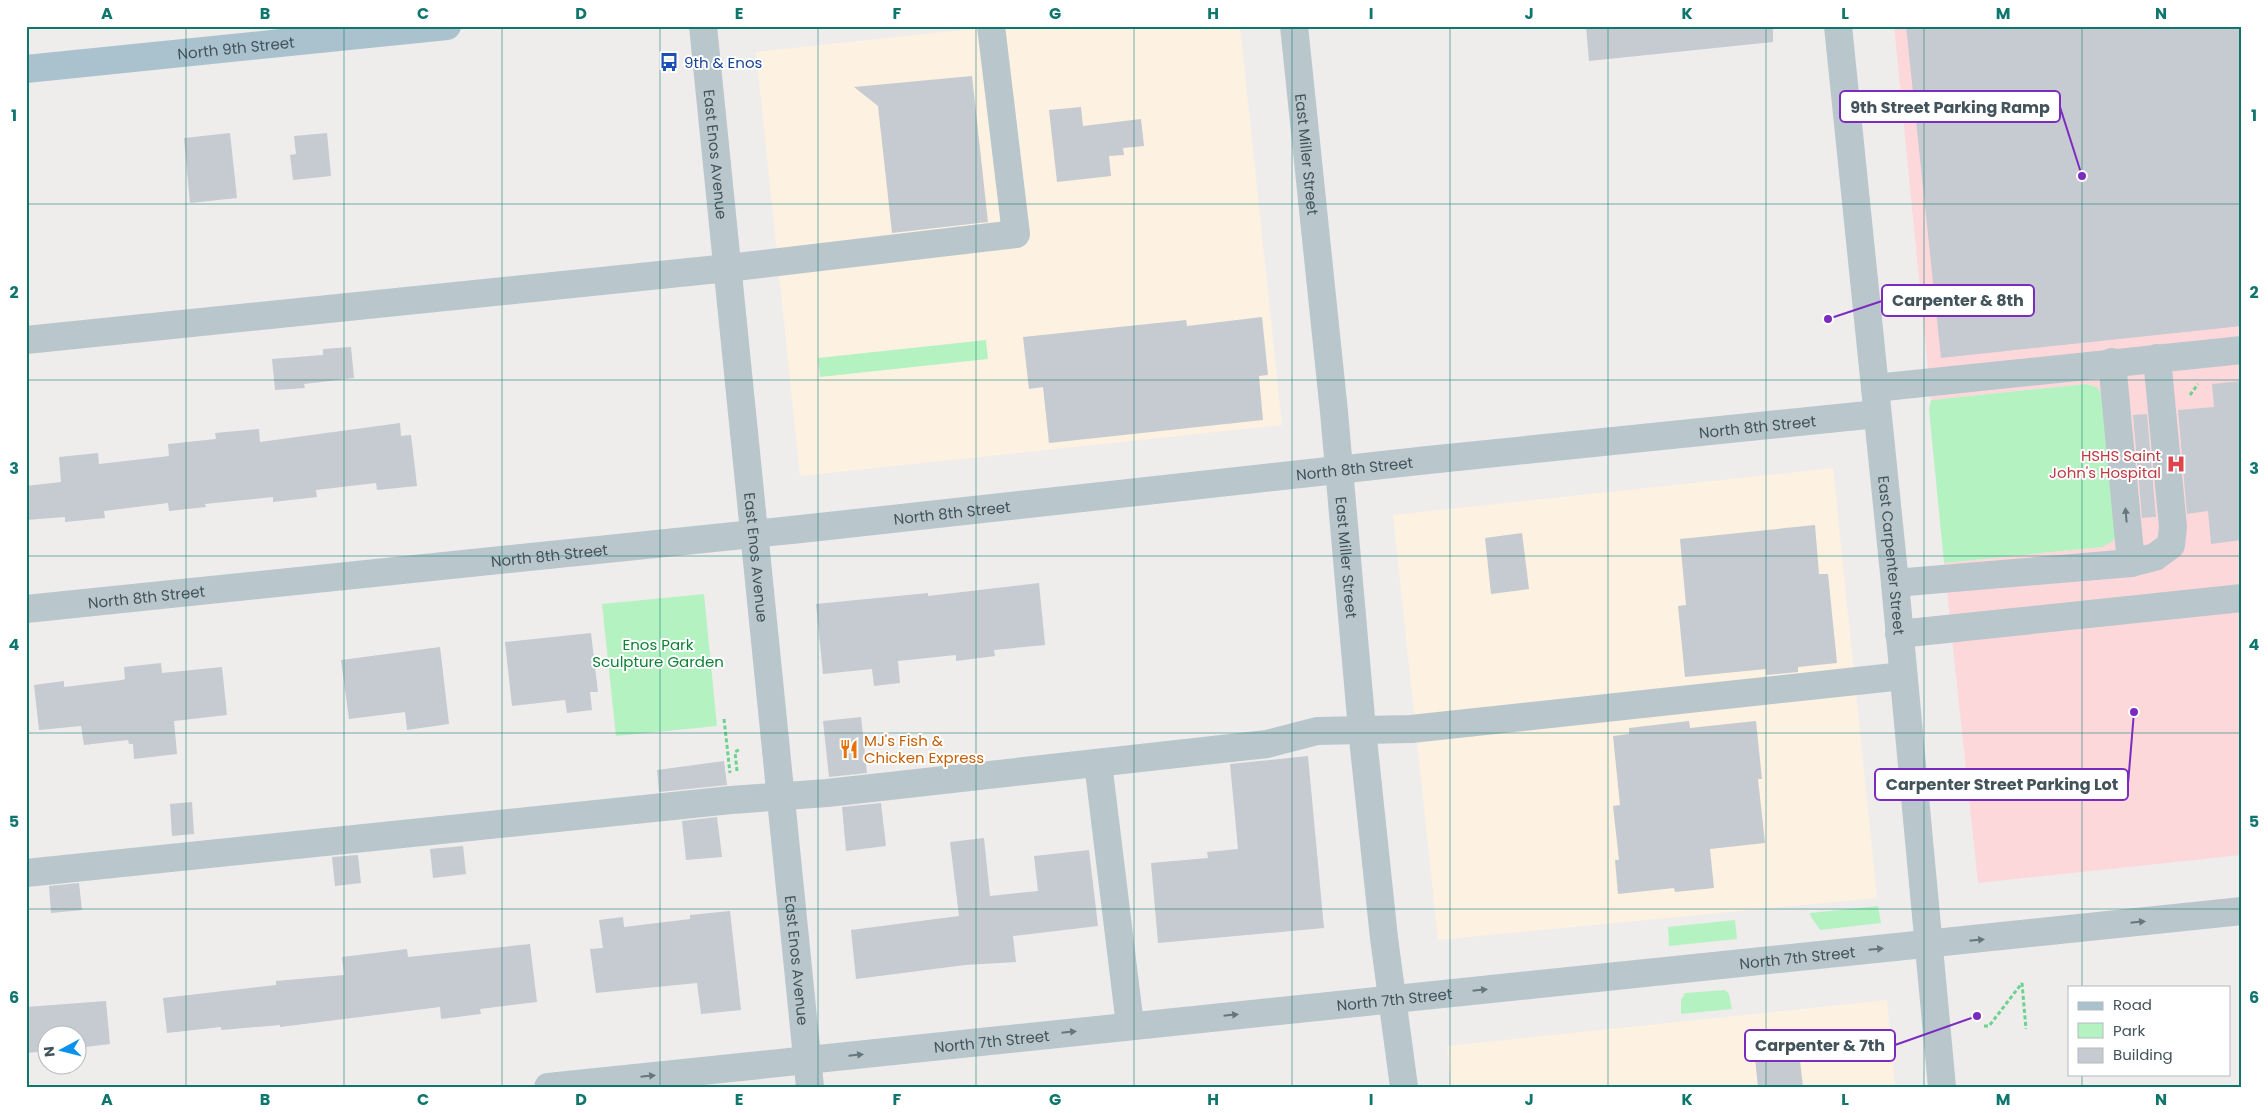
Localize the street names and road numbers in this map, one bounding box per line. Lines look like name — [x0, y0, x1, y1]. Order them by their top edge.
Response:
street label: North 9th Street — [176, 31, 295, 64]
street label: East Enos Avenue — [699, 88, 733, 220]
street label: East Miller Street — [1291, 92, 1324, 216]
street label: North 8th Street — [1698, 410, 1817, 443]
street label: North 8th Street — [1295, 451, 1414, 485]
street label: East Carpenter Street — [1874, 475, 1910, 636]
street label: East Enos Avenue — [740, 491, 774, 623]
street label: North 8th Street — [892, 496, 1011, 529]
street label: East Miller Street — [1331, 496, 1363, 619]
street label: North 8th Street — [490, 539, 609, 571]
street label: North 8th Street — [87, 580, 206, 613]
street label: East Enos Avenue — [780, 894, 814, 1026]
street label: North 7th Street — [1738, 941, 1856, 974]
street label: North 7th Street — [1336, 983, 1453, 1016]
street label: North 7th Street — [933, 1024, 1050, 1057]

